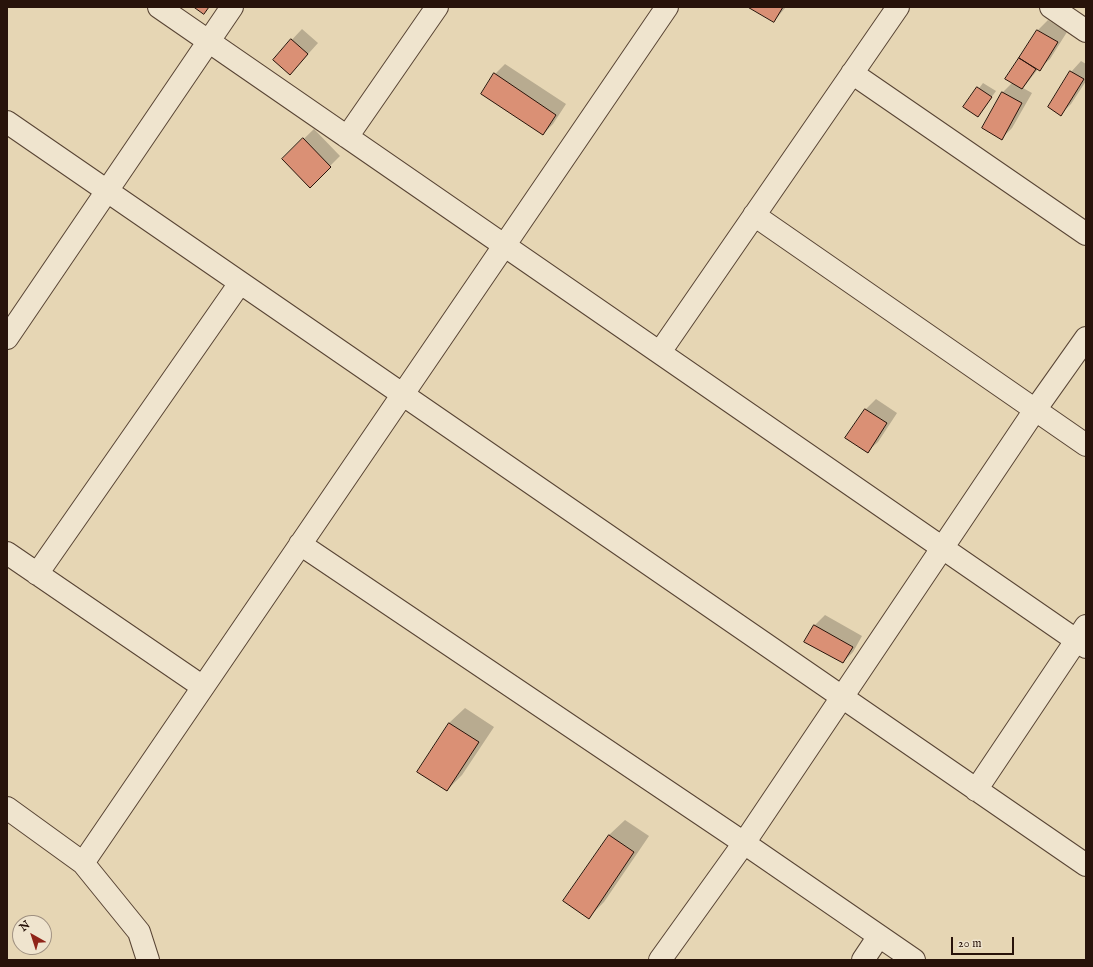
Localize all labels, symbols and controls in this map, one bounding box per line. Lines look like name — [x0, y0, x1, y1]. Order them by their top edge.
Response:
north arrow — [12, 915, 52, 955]
text: N — [17, 918, 33, 935]
scale bar — [953, 929, 1016, 955]
text: 20 m — [958, 936, 981, 951]

